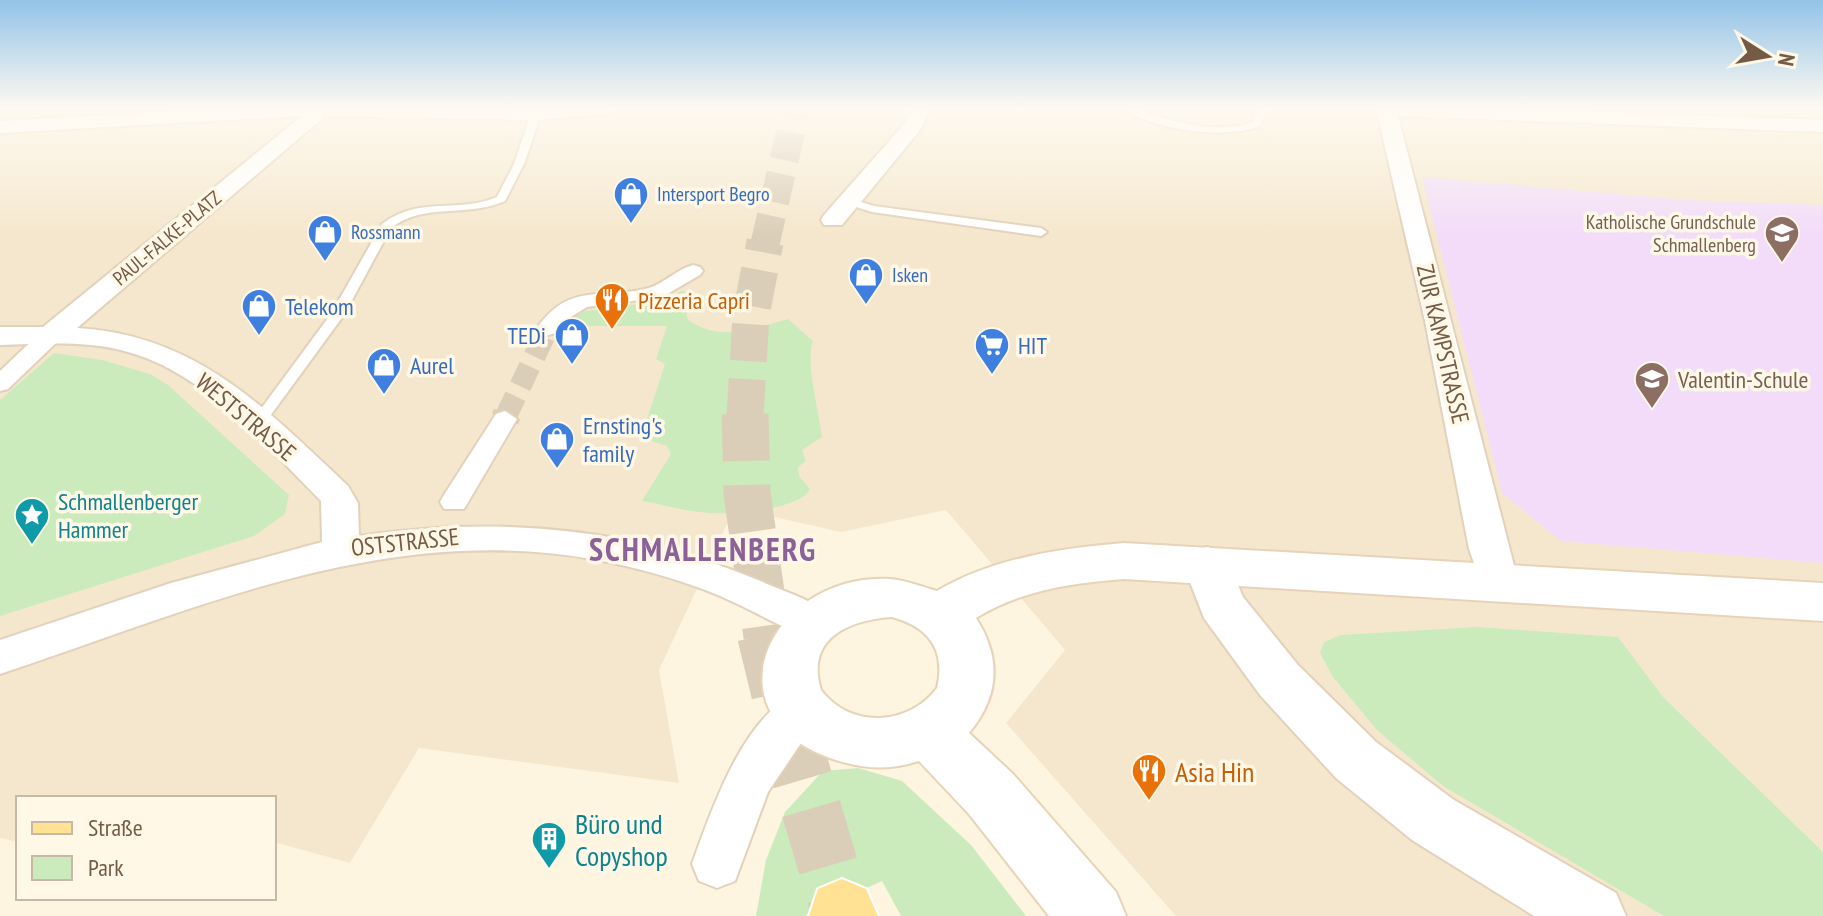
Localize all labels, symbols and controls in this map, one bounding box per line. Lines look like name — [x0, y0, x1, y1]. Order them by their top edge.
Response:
north arrow — [1727, 16, 1807, 96]
text: N — [1772, 51, 1802, 68]
shop icon: Intersport Begro — [612, 175, 650, 225]
place label: Intersport Begro — [657, 181, 770, 207]
street label: PAUL-FALKE-PLATZ — [107, 185, 227, 291]
place label: Katholische Grundschule Schmallenberg — [1586, 209, 1756, 258]
shop icon: Rossmann — [306, 213, 344, 263]
school or university icon: Katholische Grundschule Schmallenberg — [1763, 214, 1801, 264]
place label: Rossmann — [351, 219, 421, 245]
shop icon: Isken — [847, 256, 885, 306]
street label: ZUR KAMPSTRASSE — [1410, 261, 1476, 427]
place label: Isken — [892, 262, 928, 288]
restaurant icon: Pizzeria Capri — [593, 281, 631, 331]
place label: Pizzeria Capri — [638, 285, 750, 316]
shop icon: Telekom — [240, 287, 278, 337]
place label: Telekom — [285, 291, 354, 322]
shop icon: TEDi — [553, 316, 591, 366]
place label: TEDi — [507, 320, 546, 351]
supermarket icon: HIT — [973, 326, 1011, 376]
place label: HIT — [1018, 330, 1047, 361]
shop icon: Aurel — [365, 346, 403, 396]
place label: Aurel — [410, 350, 454, 381]
school or university icon: Valentin-Schule — [1633, 360, 1671, 410]
place label: Valentin-Schule — [1677, 364, 1808, 395]
street label: WESTSTRASSE — [189, 366, 303, 468]
place label: Ernsting's family — [583, 410, 662, 469]
shop icon: Ernsting's family — [538, 420, 576, 470]
place label: Schmallenberger Hammer — [58, 486, 198, 545]
place icon: Schmallenberger Hammer — [13, 496, 51, 546]
street label: OSTSTRASSE — [350, 521, 460, 563]
district label: SCHMALLENBERG — [589, 528, 817, 570]
restaurant icon: Asia Hin — [1130, 752, 1168, 802]
place label: Asia Hin — [1175, 753, 1254, 790]
legend — [16, 796, 276, 900]
place label: Büro und Copyshop — [575, 805, 668, 874]
text: Straße — [88, 812, 143, 843]
building icon: Büro und Copyshop — [530, 820, 568, 870]
text: Park — [88, 852, 124, 883]

